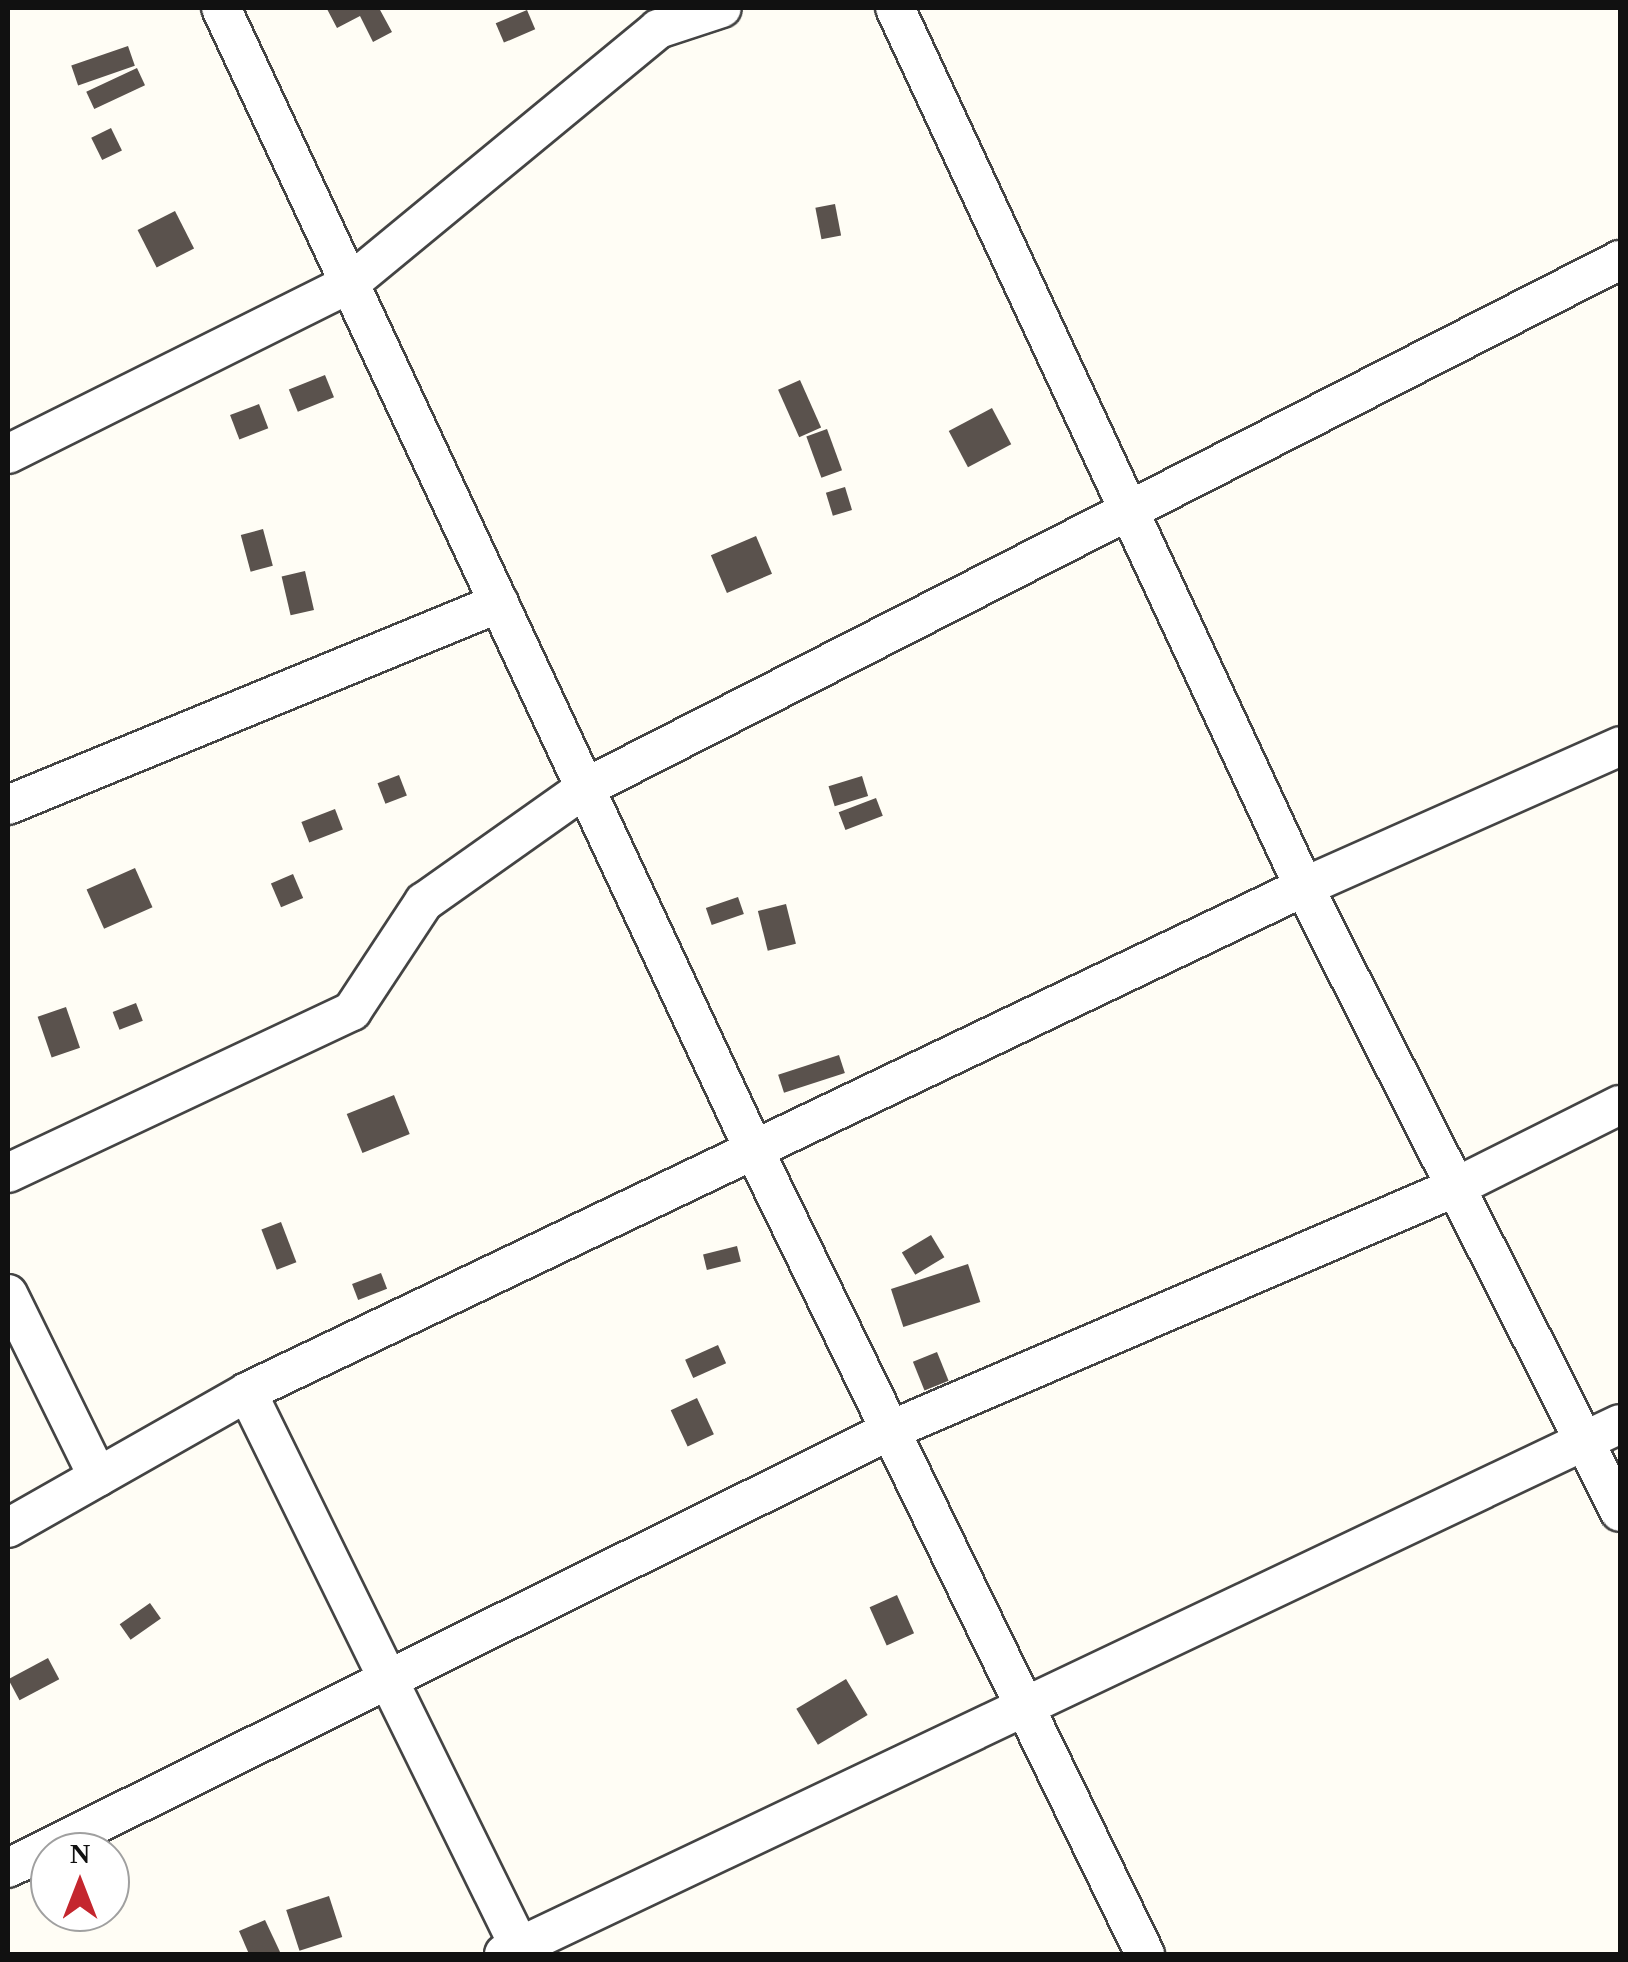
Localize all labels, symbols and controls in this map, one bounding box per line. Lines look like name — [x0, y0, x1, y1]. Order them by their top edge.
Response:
north arrow — [30, 1832, 130, 1932]
text: N — [70, 1838, 90, 1869]

